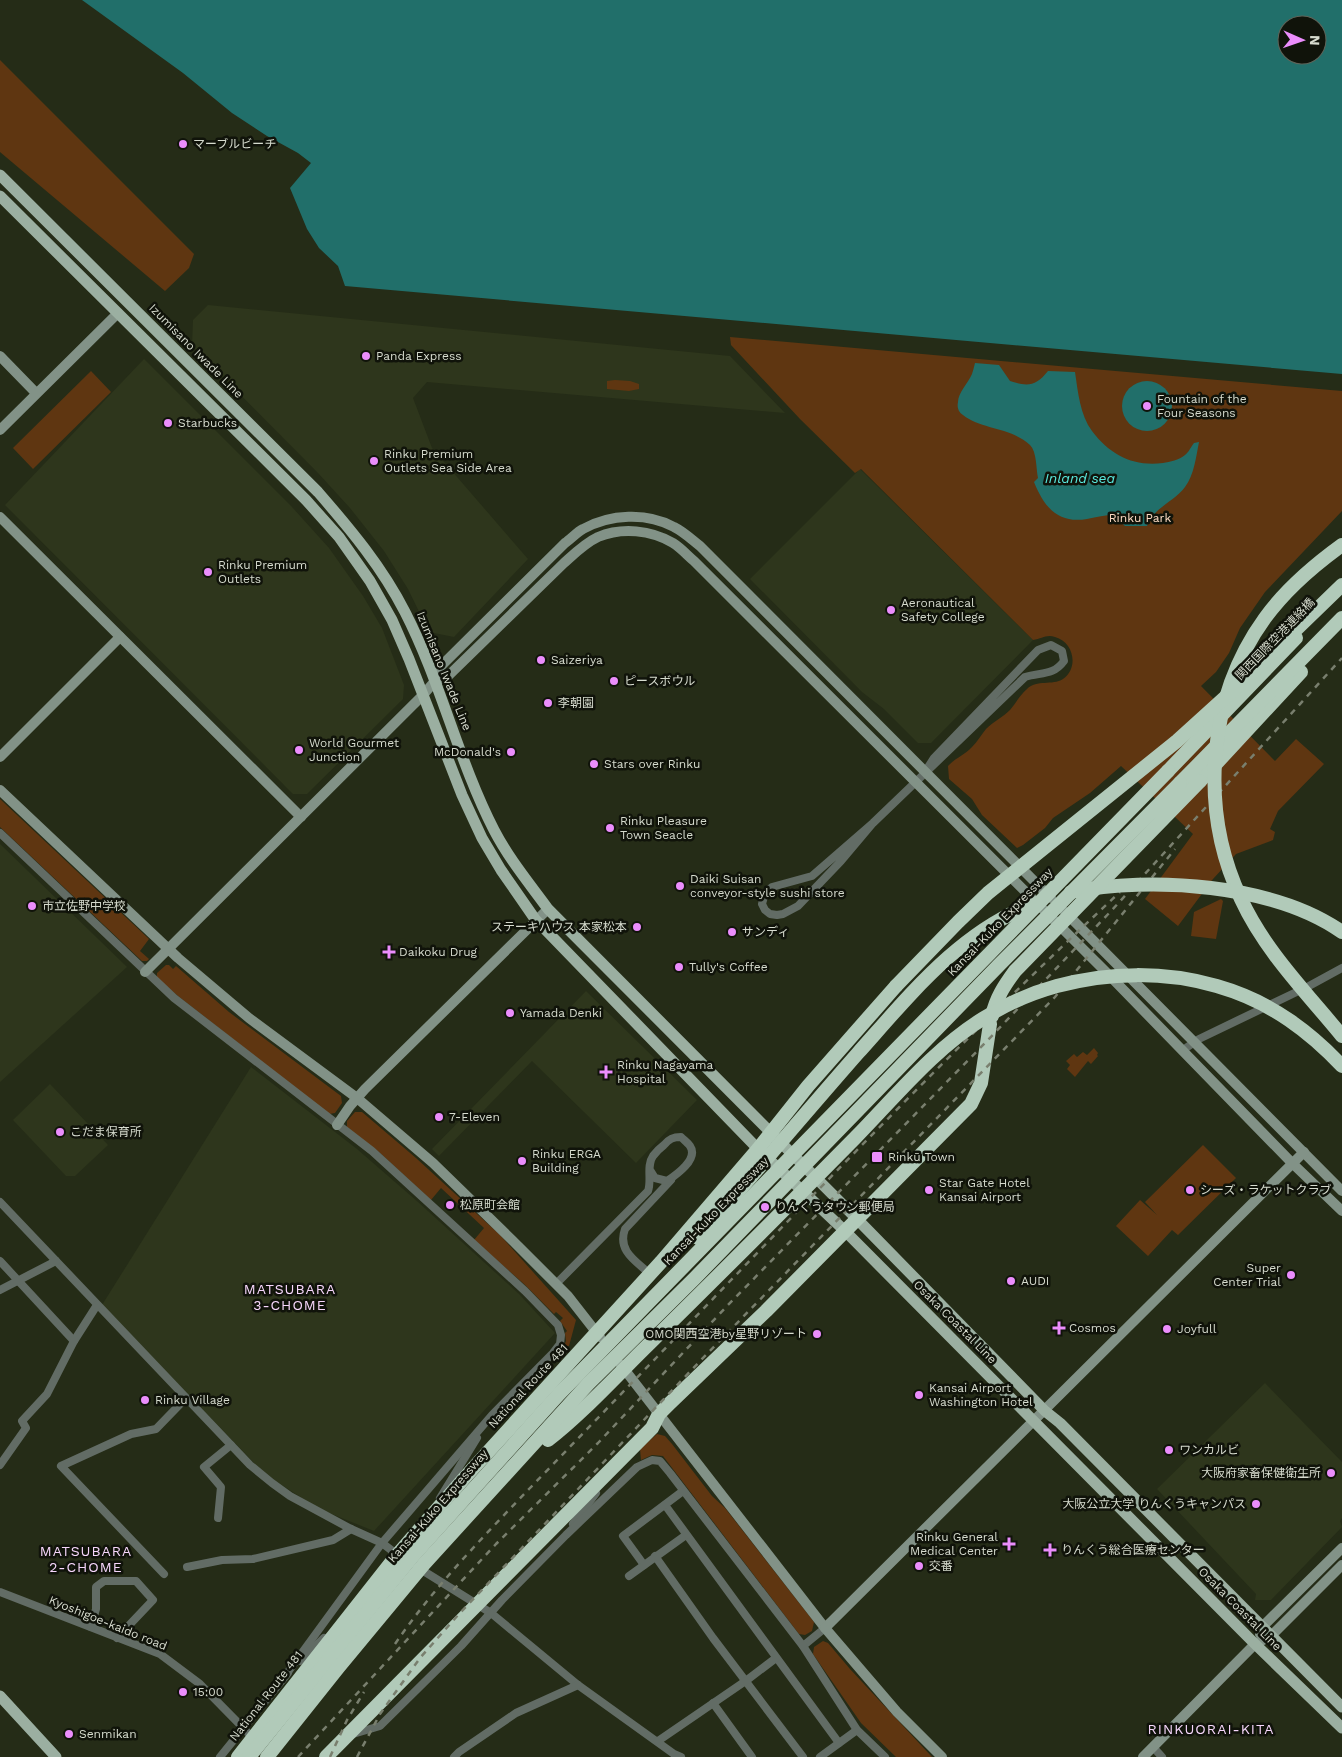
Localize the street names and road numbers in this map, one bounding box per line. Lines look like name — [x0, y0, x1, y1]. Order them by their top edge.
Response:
street label: Izumisano Iwade Line — [146, 301, 246, 401]
street label: 関西国際空港連絡橋 — [1232, 595, 1318, 683]
street label: Izumisano Iwade Line — [414, 609, 474, 733]
street label: Kansai-Kuko Expressway — [945, 864, 1056, 979]
street label: Kansai-Kuko Expressway — [661, 1153, 772, 1268]
street label: Osaka Coastal Line — [911, 1278, 1000, 1367]
street label: National Route 481 — [485, 1341, 571, 1431]
street label: Kansai-Kuko Expressway — [385, 1446, 491, 1565]
street label: Osaka Coastal Line — [1196, 1565, 1285, 1654]
street label: Kyoshigoe-kaido road — [47, 1593, 169, 1653]
street label: National Route 481 — [227, 1648, 305, 1744]

